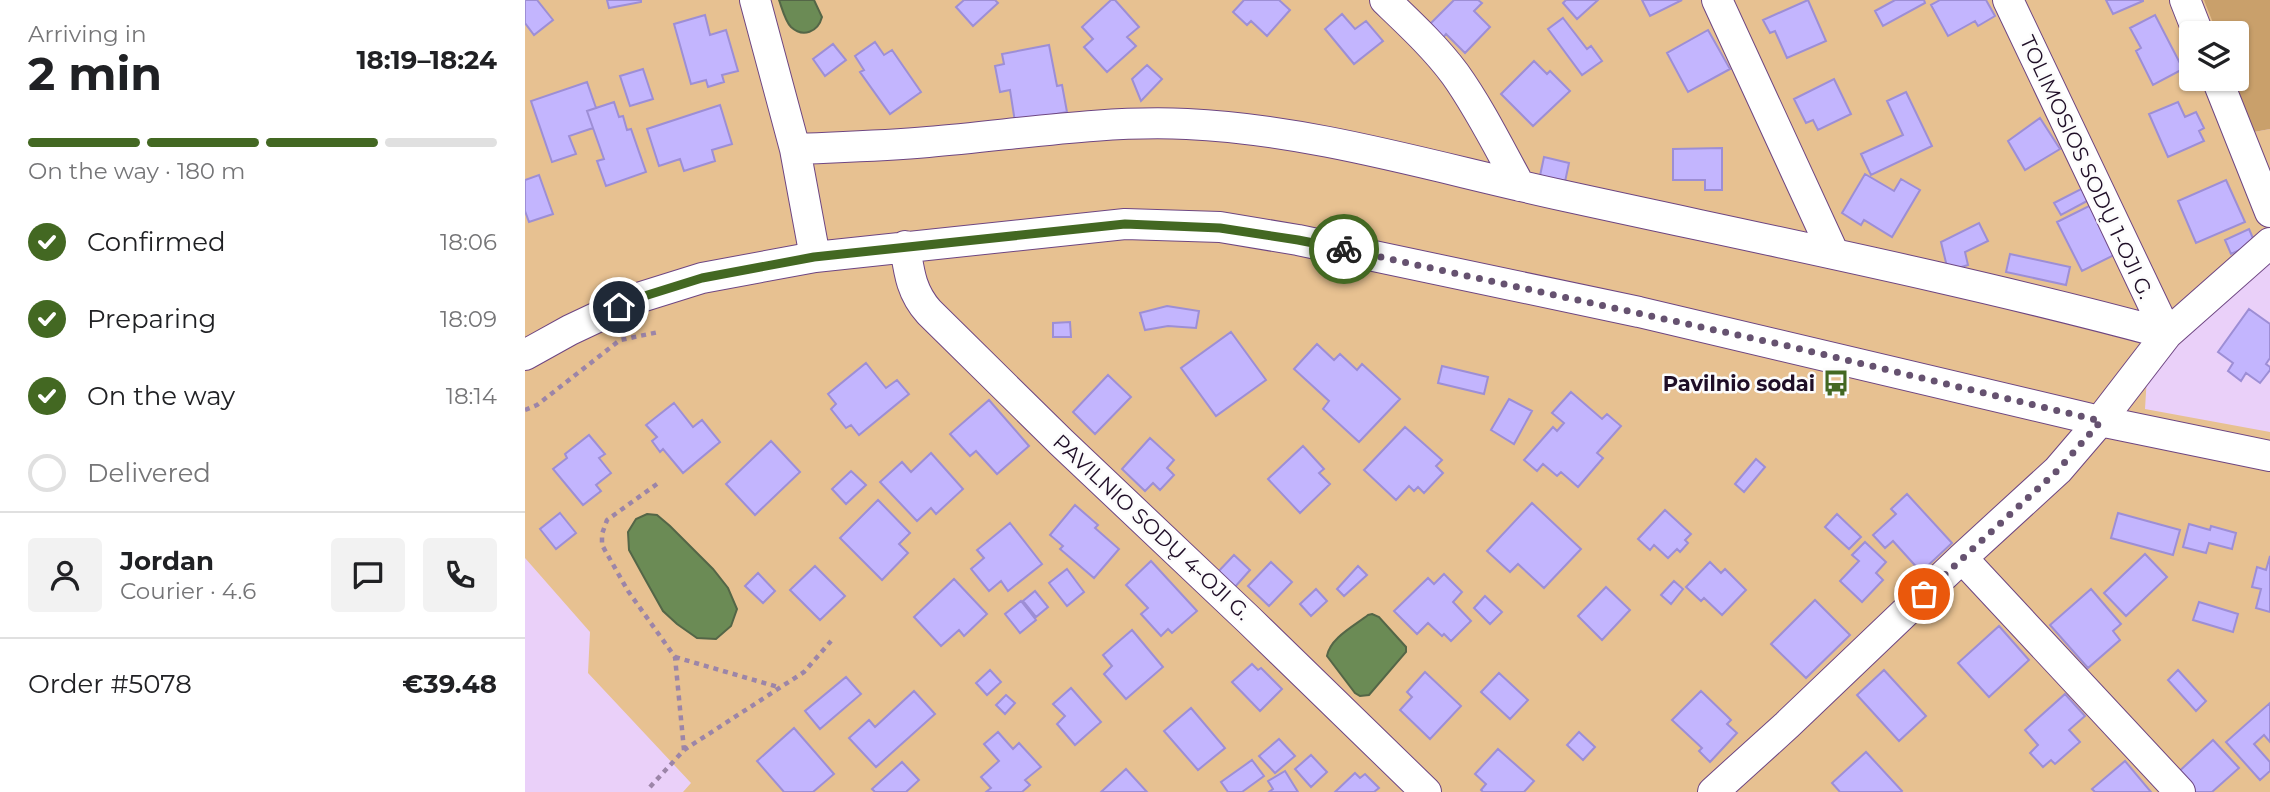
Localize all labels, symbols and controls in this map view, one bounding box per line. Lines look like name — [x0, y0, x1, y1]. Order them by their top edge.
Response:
text: Arriving in — [28, 20, 147, 48]
map controls — [2179, 21, 2249, 91]
button: layers — [2179, 21, 2249, 91]
street label: TOLIMOSIOS SODŲ 1-OJI G. — [2015, 31, 2159, 303]
text: 18:19–18:24 — [356, 44, 497, 76]
text: 2 min — [28, 45, 162, 102]
text: On the way · 180 m — [28, 157, 246, 185]
courier — [1309, 214, 1379, 284]
icon: check — [28, 223, 66, 261]
text: Confirmed — [87, 226, 226, 258]
text: 18:06 — [440, 228, 497, 256]
icon: bike — [1325, 230, 1363, 268]
pin — [589, 277, 649, 337]
icon: home — [600, 288, 638, 326]
icon: check — [28, 300, 66, 338]
text: Preparing — [87, 303, 216, 335]
text: 18:09 — [440, 305, 497, 333]
bus stop icon: Pavilnio sodai — [1821, 368, 1851, 398]
place label: Pavilnio sodai — [1663, 371, 1815, 396]
icon: check — [28, 377, 66, 415]
text: On the way — [87, 380, 235, 412]
text: 18:14 — [446, 382, 497, 410]
street label: PAVILNIO SODŲ 4-OJI G. — [1048, 429, 1256, 625]
text: Delivered — [87, 457, 211, 489]
button: person — [28, 538, 102, 612]
button: chat — [331, 538, 405, 612]
button: phone — [423, 538, 497, 612]
text: Jordan — [120, 545, 214, 577]
pin — [1894, 564, 1954, 624]
icon: bag — [1905, 575, 1943, 613]
text: Courier · 4.6 — [120, 577, 256, 605]
text: Order #5078 — [28, 668, 192, 700]
text: €39.48 — [402, 668, 497, 700]

